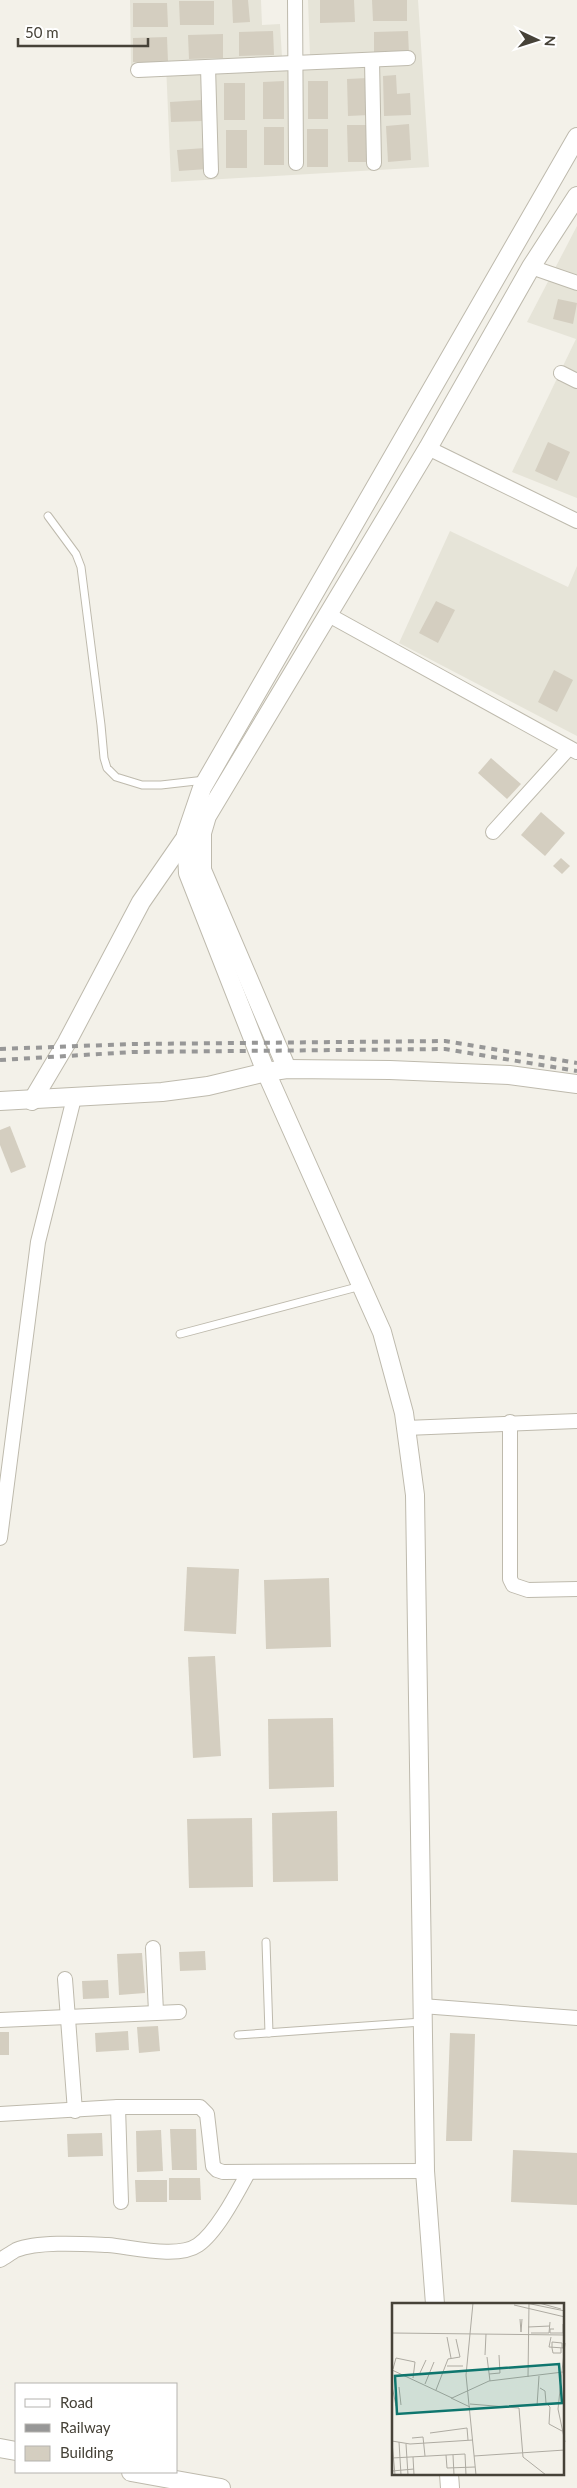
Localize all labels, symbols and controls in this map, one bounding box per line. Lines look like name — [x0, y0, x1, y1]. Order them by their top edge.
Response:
scale bar — [18, 15, 148, 47]
north arrow — [512, 15, 562, 65]
text: 50 m — [25, 23, 59, 41]
text: N — [542, 35, 559, 47]
inset map — [392, 2303, 564, 2476]
legend — [15, 2383, 178, 2473]
text: Road — [60, 2393, 93, 2411]
text: Railway — [60, 2418, 111, 2436]
text: Building — [60, 2443, 113, 2461]

